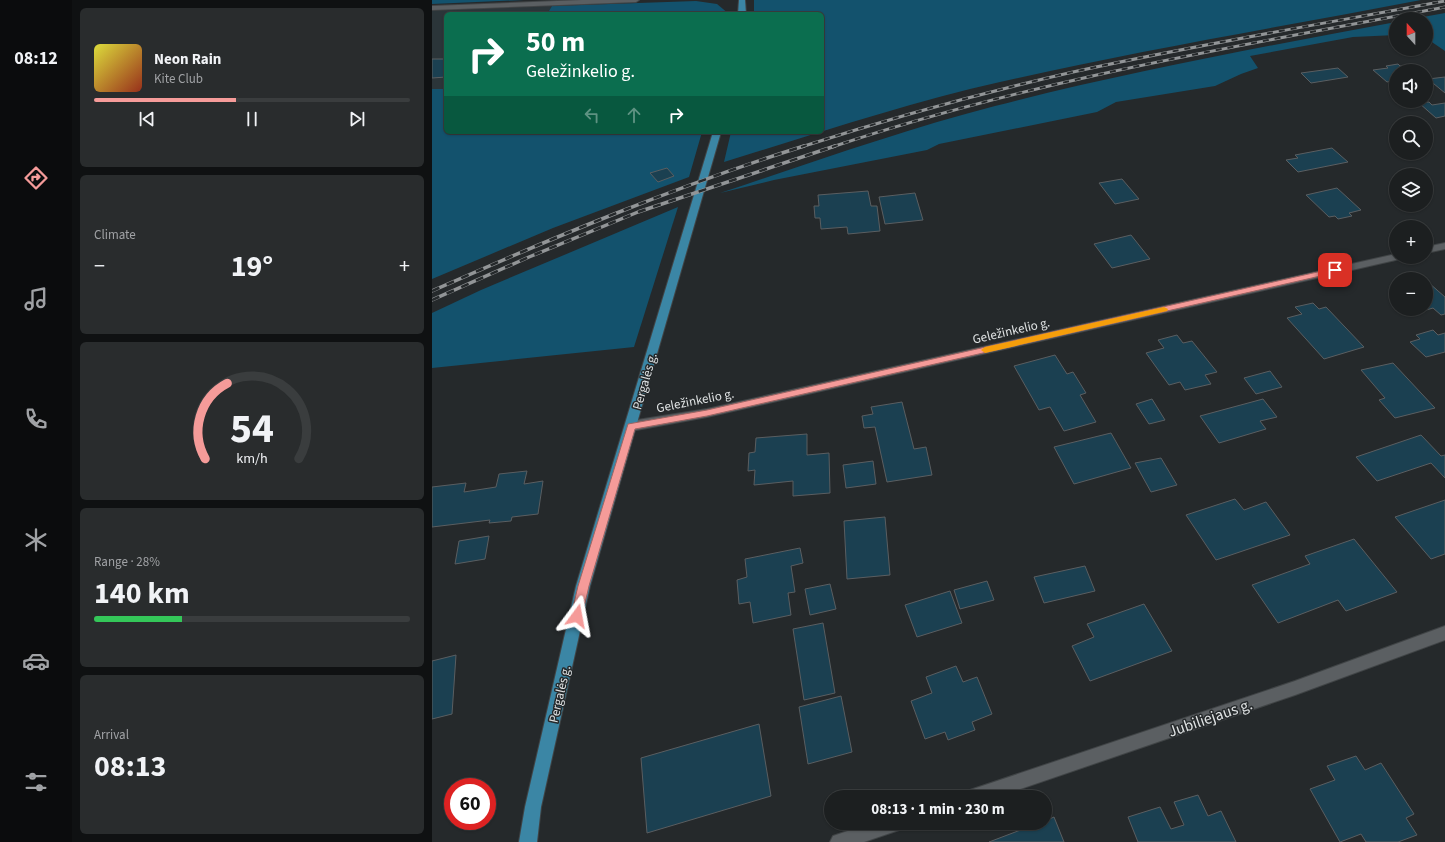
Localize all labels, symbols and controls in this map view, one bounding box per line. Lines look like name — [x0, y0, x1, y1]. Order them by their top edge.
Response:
north arrow — [1389, 12, 1433, 56]
map controls — [1389, 12, 1433, 316]
text: 50 m — [526, 22, 585, 62]
icon: right — [460, 28, 512, 80]
text: 08:12 — [14, 46, 58, 71]
text: Neon Rain — [154, 49, 221, 70]
text: Geležinkelio g. — [526, 59, 635, 84]
button: sound — [1389, 64, 1433, 108]
text: Kite Club — [154, 70, 203, 88]
icon: left — [581, 104, 603, 126]
icon: ahead — [623, 104, 645, 126]
icon: right — [665, 104, 687, 126]
icon: previous — [136, 108, 158, 130]
icon: pause — [241, 108, 263, 130]
icon: next — [346, 108, 368, 130]
button: search — [1389, 116, 1433, 160]
icon: directions — [22, 164, 50, 192]
button: layers — [1389, 168, 1433, 212]
button: + — [1389, 220, 1433, 264]
text: Climate — [94, 226, 136, 244]
text: 19° — [231, 245, 273, 288]
text: − — [94, 250, 105, 282]
text: + — [399, 250, 410, 282]
pin — [1318, 253, 1352, 287]
icon: arrive — [1324, 259, 1346, 281]
button: − — [1389, 272, 1433, 316]
icon: music — [22, 285, 50, 313]
street label: Geležinkelio g. — [971, 313, 1052, 349]
street label: Pergalės g. — [628, 351, 662, 412]
street label: Geležinkelio g. — [655, 385, 736, 417]
text: 54 — [230, 399, 274, 459]
icon: phone — [22, 405, 50, 433]
text: km/h — [236, 448, 268, 469]
icon: climate — [22, 526, 50, 554]
text: Range · 28% — [94, 553, 160, 571]
text: 140 km — [94, 572, 190, 615]
position arrow — [556, 595, 598, 637]
icon: car — [22, 647, 50, 675]
street label: Pergalės g. — [545, 664, 575, 725]
street label: Jubiliejaus g. — [1165, 693, 1255, 743]
text: Arrival — [94, 726, 129, 744]
text: 08:13 — [94, 745, 166, 788]
icon: filters — [22, 768, 50, 796]
speed limit sign: 60 — [444, 778, 496, 830]
text: 08:13 · 1 min · 230 m — [871, 799, 1005, 820]

